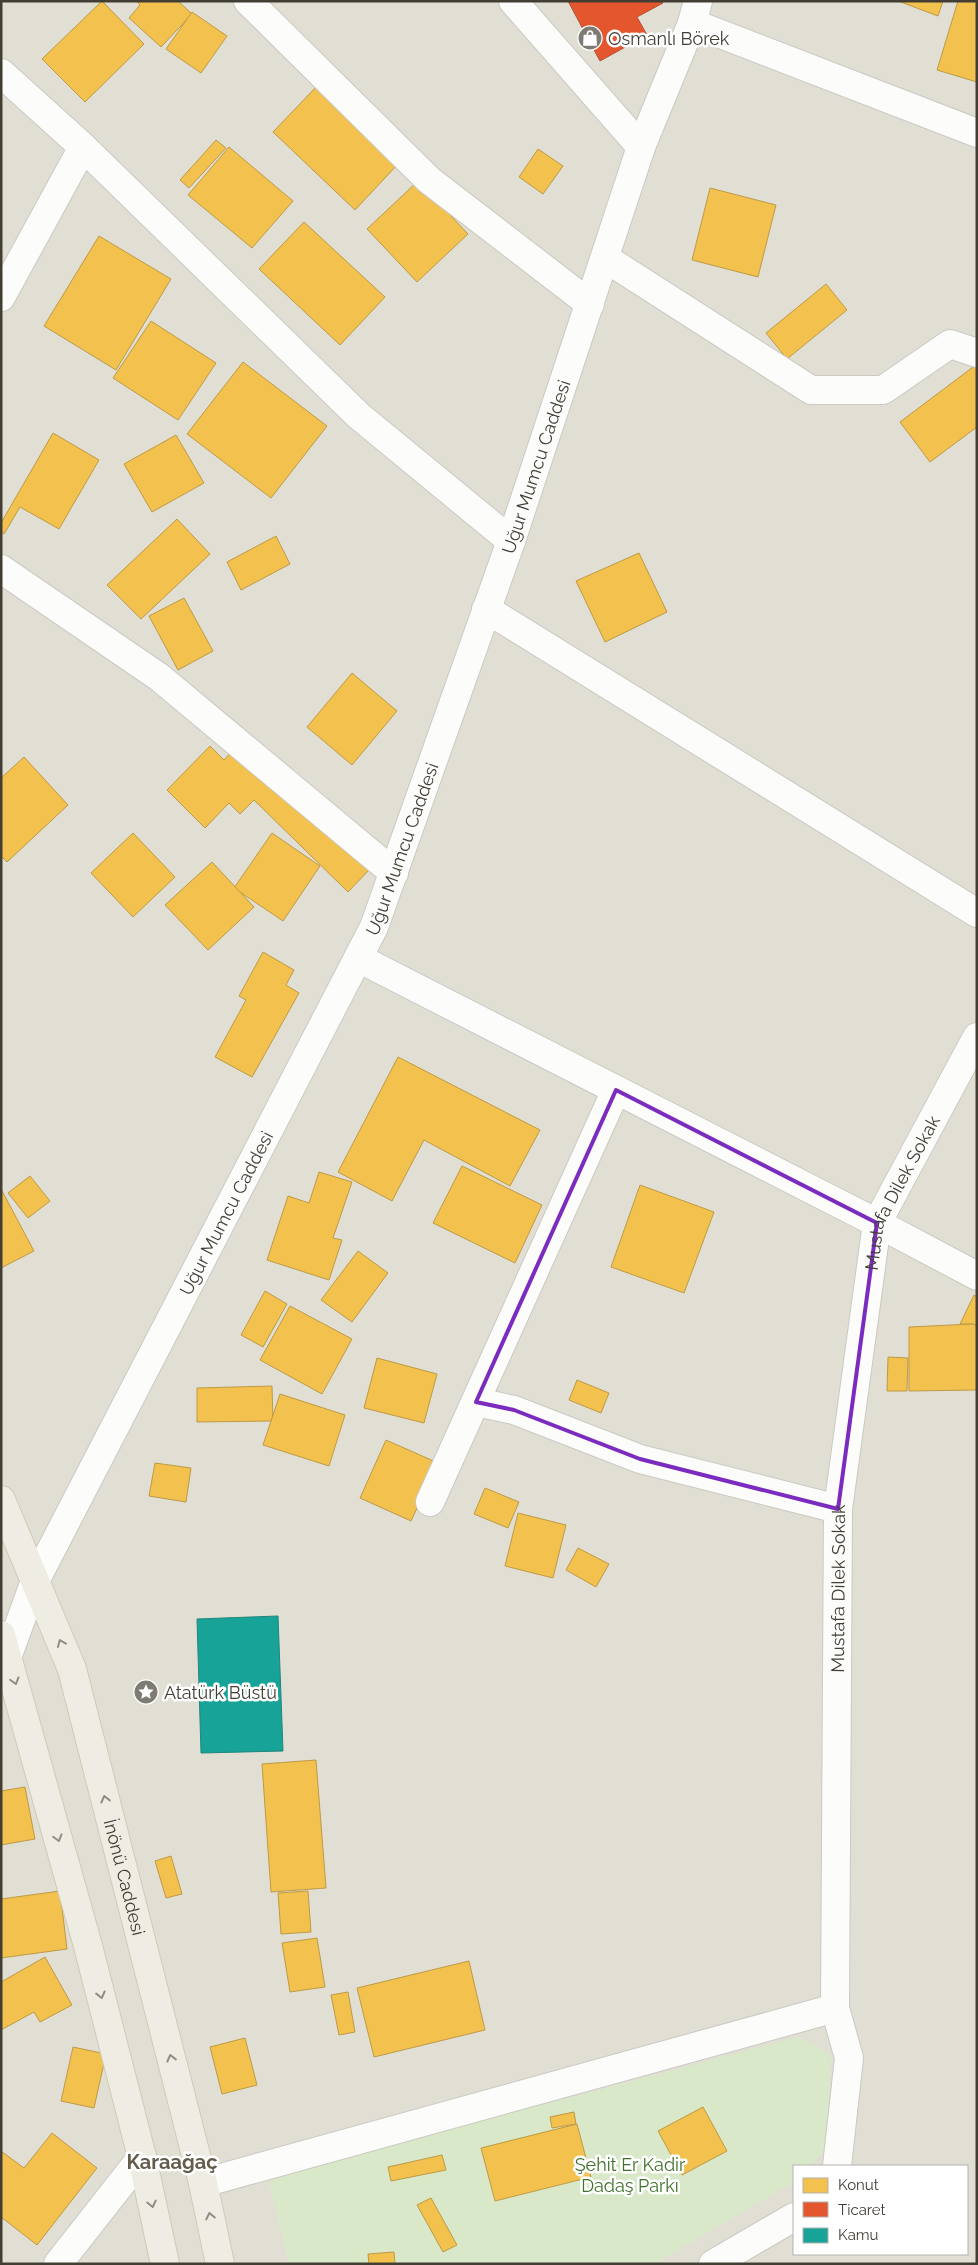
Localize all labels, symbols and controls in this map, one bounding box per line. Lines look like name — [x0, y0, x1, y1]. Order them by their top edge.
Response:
shop icon: Osmanlı Börek — [577, 25, 603, 51]
place label: Osmanlı Börek — [608, 28, 730, 49]
street label: Uğur Mumcu Caddesi — [497, 377, 574, 556]
street label: Uğur Mumcu Caddesi — [361, 760, 442, 939]
street label: Mustafa Dilek Sokak — [860, 1111, 944, 1271]
street label: Uğur Mumcu Caddesi — [175, 1127, 277, 1298]
street label: Mustafa Dilek Sokak — [827, 1504, 849, 1673]
one-way arrow — [57, 1639, 67, 1648]
one-way arrow — [9, 1677, 20, 1686]
place icon: Atatürk Büstü — [133, 1679, 159, 1705]
place label: Atatürk Büstü — [164, 1682, 277, 1703]
one-way arrow — [100, 1795, 111, 1804]
street label: İnönü Caddesi — [100, 1817, 150, 1937]
one-way arrow — [53, 1833, 63, 1842]
one-way arrow — [95, 1990, 106, 1999]
one-way arrow — [166, 2054, 177, 2063]
district label: Karaağaç — [127, 2150, 217, 2174]
park label: Şehit Er Kadir Dadaş Parkı — [575, 2154, 686, 2196]
legend — [793, 2165, 968, 2255]
text: Konut — [838, 2176, 879, 2194]
one-way arrow — [146, 2199, 157, 2208]
text: Ticaret — [838, 2201, 886, 2219]
one-way arrow — [205, 2212, 216, 2221]
text: Kamu — [838, 2226, 879, 2244]

